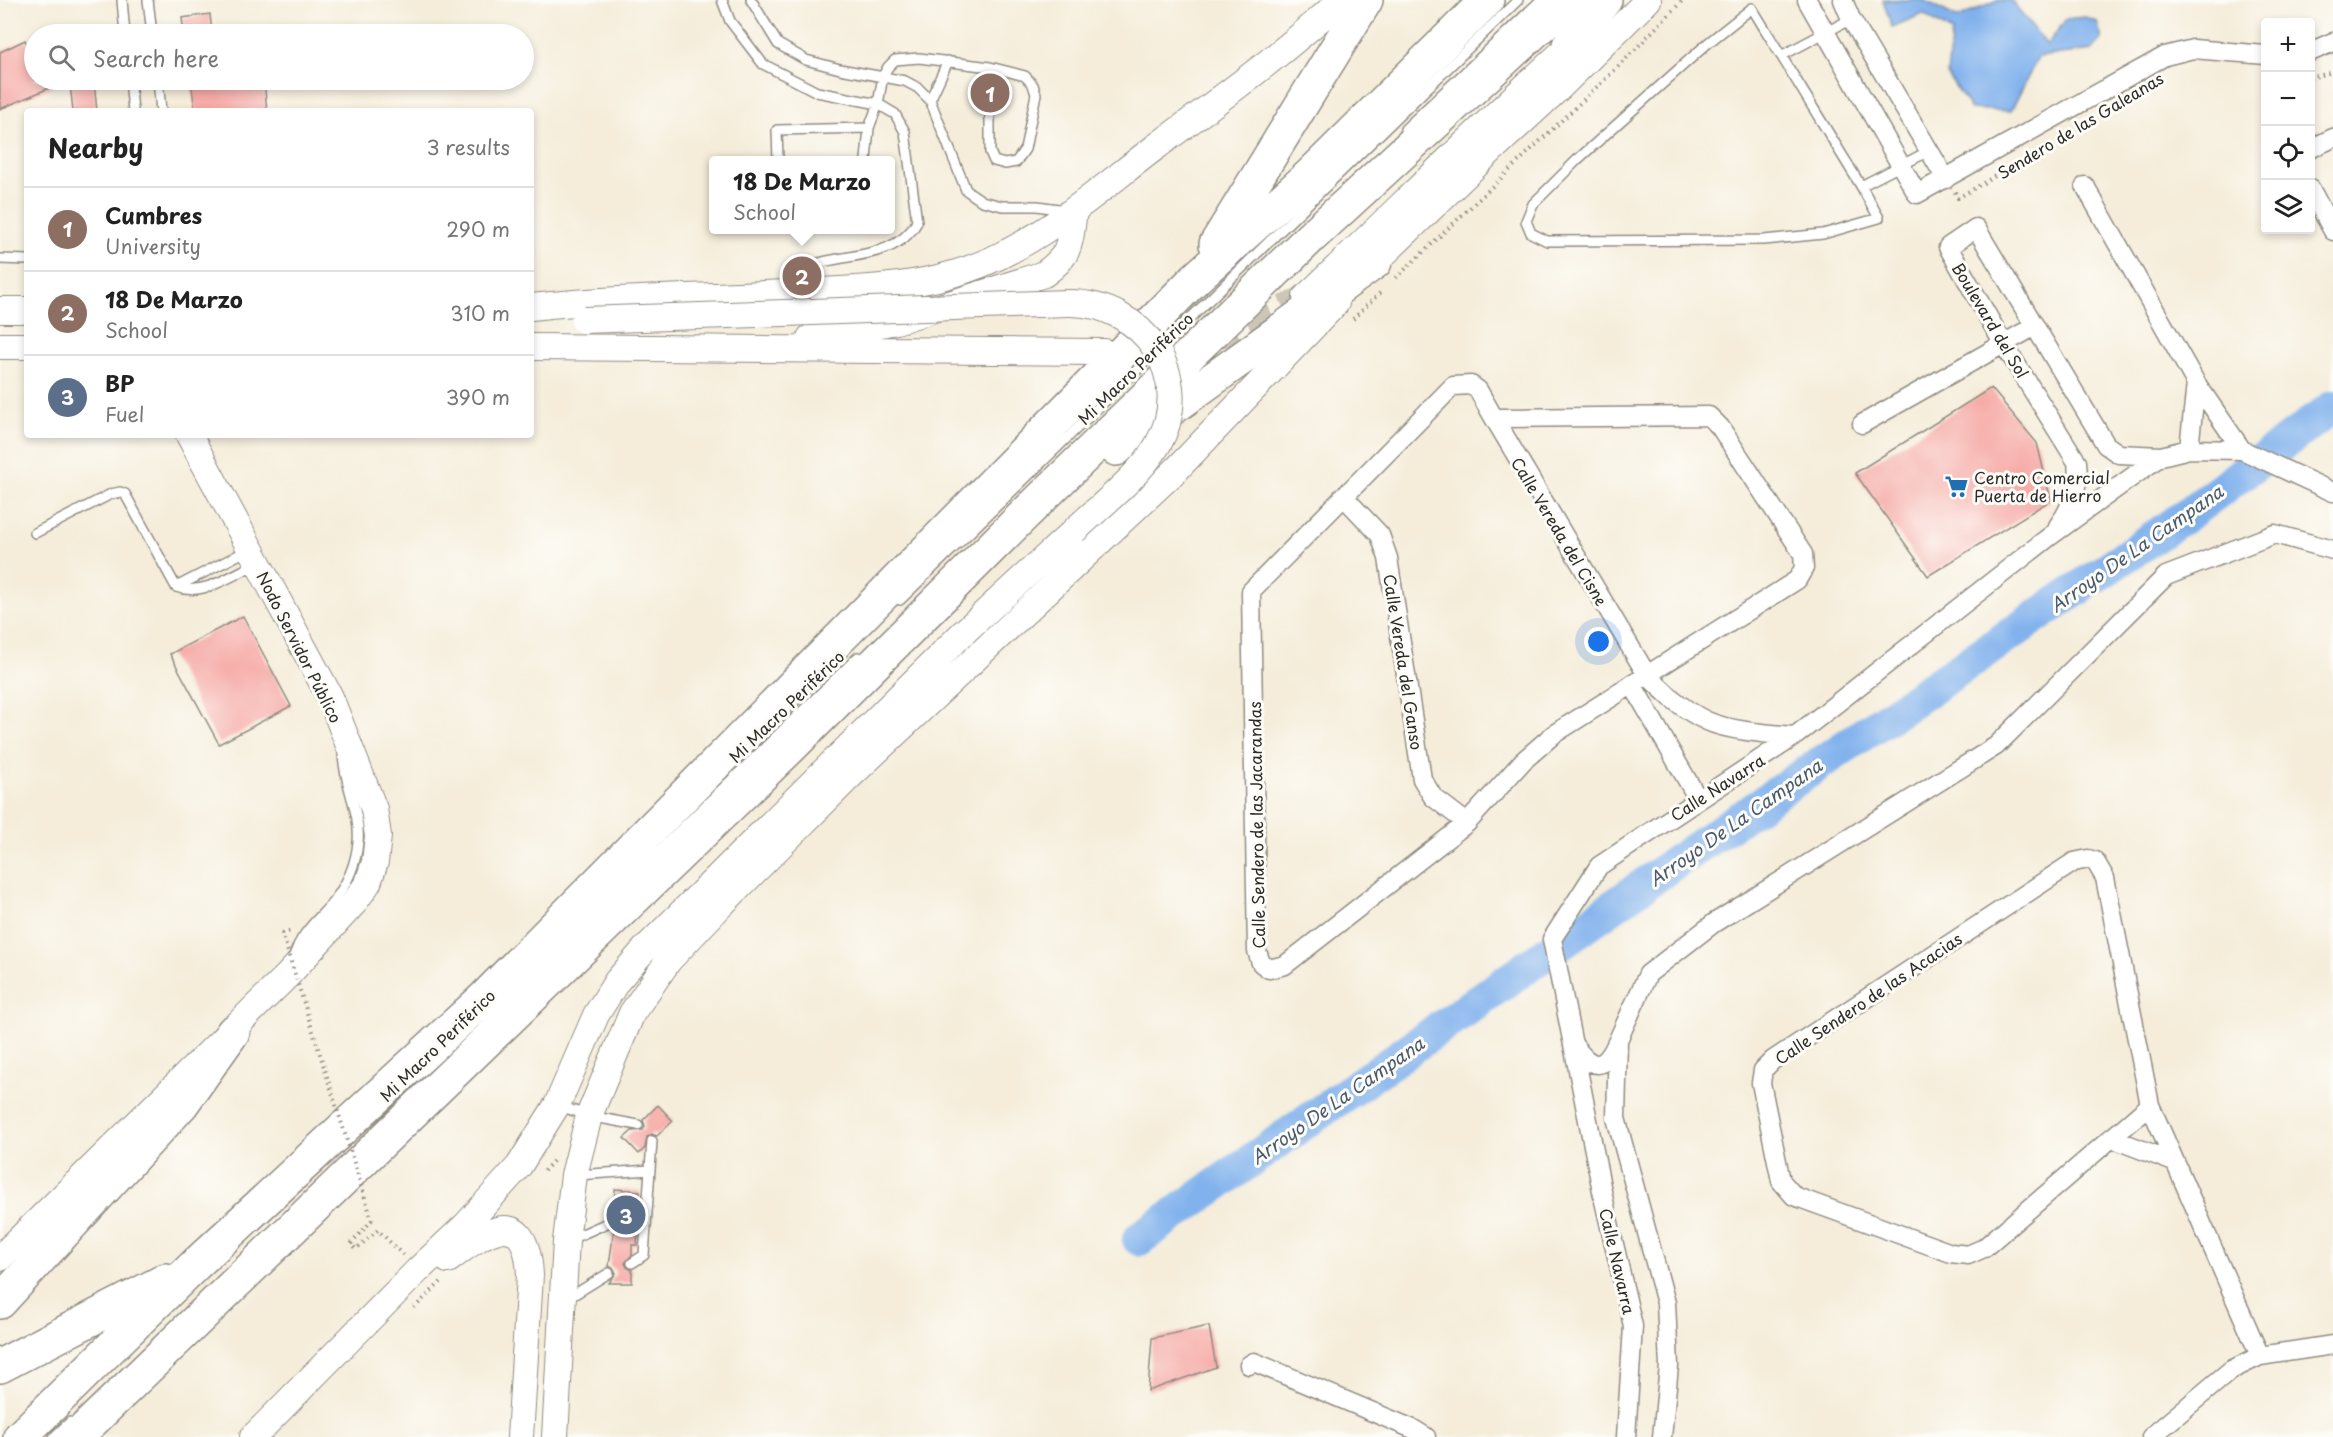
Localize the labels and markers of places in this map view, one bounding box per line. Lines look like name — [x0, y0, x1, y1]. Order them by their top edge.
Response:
pin: 1 — [970, 70, 1010, 116]
pin: 2 — [782, 254, 822, 298]
place label: Centro Comercial Puerta de Hierro — [1974, 465, 2110, 507]
supermarket icon: Centro Comercial Puerta de Hierro — [1943, 473, 1969, 499]
pin: 3 — [606, 1192, 646, 1238]

